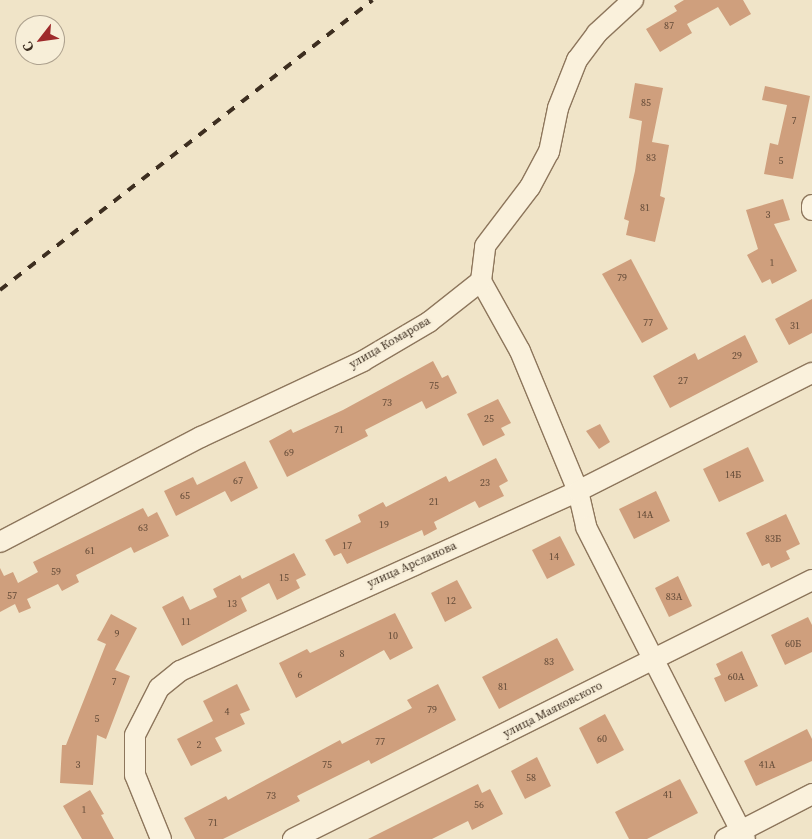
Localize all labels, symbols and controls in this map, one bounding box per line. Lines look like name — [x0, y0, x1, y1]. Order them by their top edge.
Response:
north arrow — [15, 15, 65, 65]
house number: 87 — [664, 20, 674, 32]
text: С — [17, 38, 39, 56]
house number: 85 — [641, 97, 651, 109]
house number: 7 — [792, 115, 796, 127]
house number: 83 — [646, 152, 656, 164]
house number: 5 — [779, 155, 783, 167]
house number: 81 — [640, 202, 650, 214]
house number: 3 — [766, 209, 770, 221]
house number: 1 — [770, 257, 774, 269]
house number: 79 — [617, 272, 627, 284]
street label: улица Комарова — [347, 314, 433, 372]
house number: 77 — [643, 317, 653, 329]
house number: 31 — [790, 320, 800, 332]
house number: 29 — [732, 350, 742, 362]
house number: 27 — [678, 375, 688, 387]
house number: 75 — [429, 380, 439, 392]
house number: 73 — [382, 397, 392, 409]
house number: 25 — [484, 413, 494, 425]
house number: 71 — [334, 424, 344, 436]
house number: 69 — [284, 447, 294, 459]
house number: 14Б — [725, 469, 741, 481]
house number: 67 — [233, 475, 243, 487]
house number: 23 — [480, 477, 490, 489]
house number: 65 — [180, 490, 190, 502]
house number: 21 — [429, 496, 439, 508]
house number: 14А — [637, 509, 653, 521]
house number: 19 — [379, 519, 389, 531]
house number: 63 — [138, 522, 148, 534]
house number: 83Б — [765, 533, 781, 545]
street label: улица Арсланова — [365, 539, 459, 591]
house number: 17 — [342, 540, 352, 552]
house number: 61 — [85, 545, 95, 557]
house number: 14 — [549, 551, 559, 563]
house number: 59 — [51, 566, 61, 578]
house number: 15 — [279, 572, 289, 584]
house number: 57 — [7, 590, 17, 602]
house number: 83А — [666, 591, 682, 603]
house number: 12 — [446, 595, 456, 607]
house number: 13 — [227, 598, 237, 610]
house number: 11 — [181, 616, 191, 628]
house number: 9 — [115, 628, 119, 640]
house number: 10 — [388, 630, 398, 642]
house number: 60Б — [785, 638, 801, 650]
house number: 8 — [340, 648, 344, 660]
house number: 83 — [544, 656, 554, 668]
house number: 6 — [298, 669, 302, 681]
house number: 60А — [728, 671, 744, 683]
house number: 7 — [112, 676, 116, 688]
street label: улица Маяковского — [501, 679, 605, 741]
house number: 81 — [498, 681, 508, 693]
house number: 79 — [427, 704, 437, 716]
house number: 4 — [225, 706, 229, 718]
house number: 5 — [95, 713, 99, 725]
house number: 60 — [597, 733, 607, 745]
house number: 77 — [375, 736, 385, 748]
house number: 2 — [197, 739, 201, 751]
house number: 3 — [76, 759, 80, 771]
house number: 75 — [322, 759, 332, 771]
house number: 41А — [759, 759, 775, 771]
house number: 58 — [526, 772, 536, 784]
house number: 41 — [663, 789, 673, 801]
house number: 73 — [266, 790, 276, 802]
house number: 56 — [474, 799, 484, 811]
house number: 1 — [82, 804, 86, 816]
house number: 71 — [208, 817, 218, 829]

